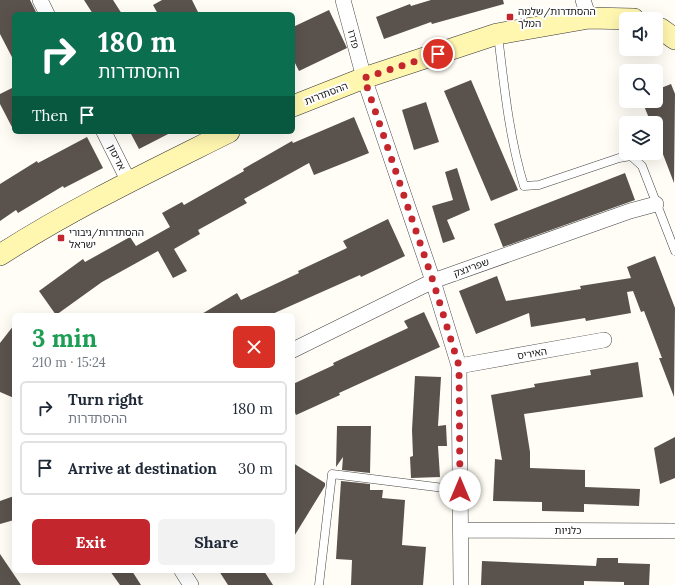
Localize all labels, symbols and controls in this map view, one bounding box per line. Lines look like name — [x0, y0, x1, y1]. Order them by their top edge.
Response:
place label: ההסתדרות/שלמה המלך — [518, 5, 596, 30]
marker: ההסתדרות/שלמה המלך — [505, 12, 515, 22]
map controls — [619, 12, 663, 160]
button: sound — [619, 12, 663, 56]
text: 180 m — [98, 24, 176, 60]
icon: right — [32, 28, 84, 80]
street label: פדרו — [345, 28, 362, 50]
pin — [421, 37, 455, 71]
icon: arrive — [427, 43, 449, 65]
text: ההסתדרות — [98, 60, 180, 83]
button: search — [619, 64, 663, 108]
street label: ההסתדרות — [303, 79, 350, 108]
icon: arrive — [76, 104, 98, 126]
text: Then — [32, 106, 68, 125]
button: layers — [619, 116, 663, 160]
street label: אדיסון — [105, 142, 128, 172]
place label: ההסתדרות/גיבורי ישראל — [69, 226, 144, 251]
marker: ההסתדרות/גיבורי ישראל — [56, 233, 66, 243]
street label: שפרינצק — [452, 255, 491, 280]
text: 3 min — [32, 323, 97, 354]
button: close — [233, 326, 275, 368]
street label: האיריס — [516, 345, 548, 362]
text: 210 m · 15:24 — [32, 354, 106, 371]
text: Turn right — [68, 390, 144, 409]
icon: right — [34, 397, 56, 419]
text: 180 m — [232, 399, 273, 418]
text: ההסתדרות — [68, 410, 127, 427]
icon: arrive — [34, 457, 56, 479]
text: Arrive at destination — [68, 459, 217, 478]
text: 30 m — [238, 459, 273, 478]
position arrow — [439, 469, 481, 511]
button: Exit — [32, 519, 150, 565]
button: Share — [158, 519, 275, 565]
street label: כלניות — [555, 524, 581, 537]

